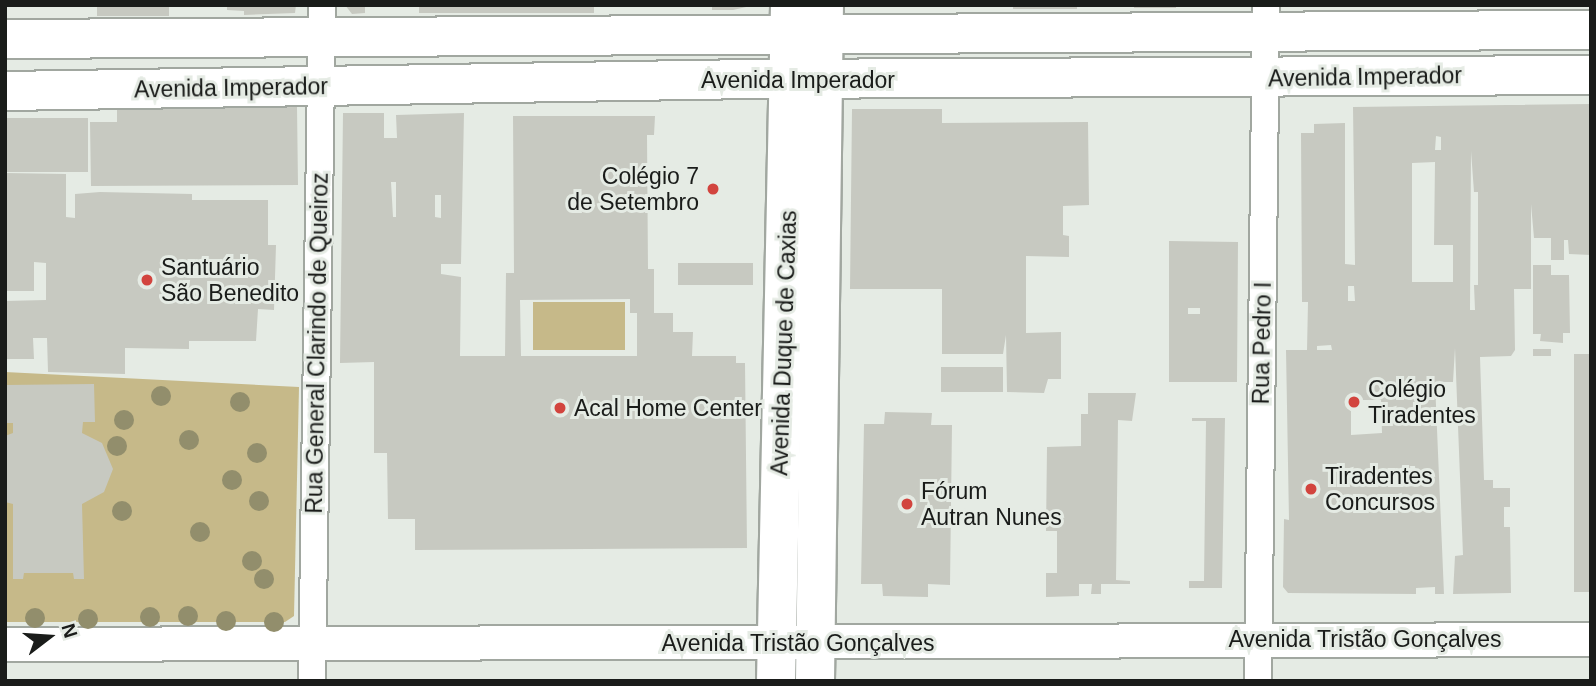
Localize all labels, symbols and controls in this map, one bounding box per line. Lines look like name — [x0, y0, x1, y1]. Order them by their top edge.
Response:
street label: Avenida Imperador — [1268, 62, 1462, 92]
street label: Avenida Imperador — [701, 66, 895, 94]
street label: Avenida Imperador — [134, 73, 328, 103]
place label: Colégio 7 de Setembro — [567, 162, 699, 216]
street label: Rua General Clarindo de Queiroz — [300, 172, 334, 514]
marker: Colégio 7 de Setembro — [705, 181, 721, 197]
street label: Avenida Duque de Caxias — [766, 210, 802, 476]
place label: Santuário São Benedito — [161, 253, 299, 307]
marker: Santuário São Benedito — [139, 272, 155, 288]
street label: Rua Pedro I — [1247, 281, 1277, 405]
place label: Colégio Tiradentes — [1368, 375, 1476, 429]
place label: Acal Home Center — [574, 394, 762, 422]
marker: Colégio Tiradentes — [1346, 394, 1362, 410]
marker: Acal Home Center — [552, 400, 568, 416]
place label: Tiradentes Concursos — [1325, 462, 1435, 516]
place label: Fórum Autran Nunes — [921, 477, 1062, 531]
marker: Tiradentes Concursos — [1303, 481, 1319, 497]
marker: Fórum Autran Nunes — [899, 496, 915, 512]
north arrow — [14, 602, 84, 672]
text: N — [58, 621, 82, 640]
street label: Avenida Tristão Gonçalves — [1228, 625, 1502, 653]
street label: Avenida Tristão Gonçalves — [661, 629, 935, 657]

